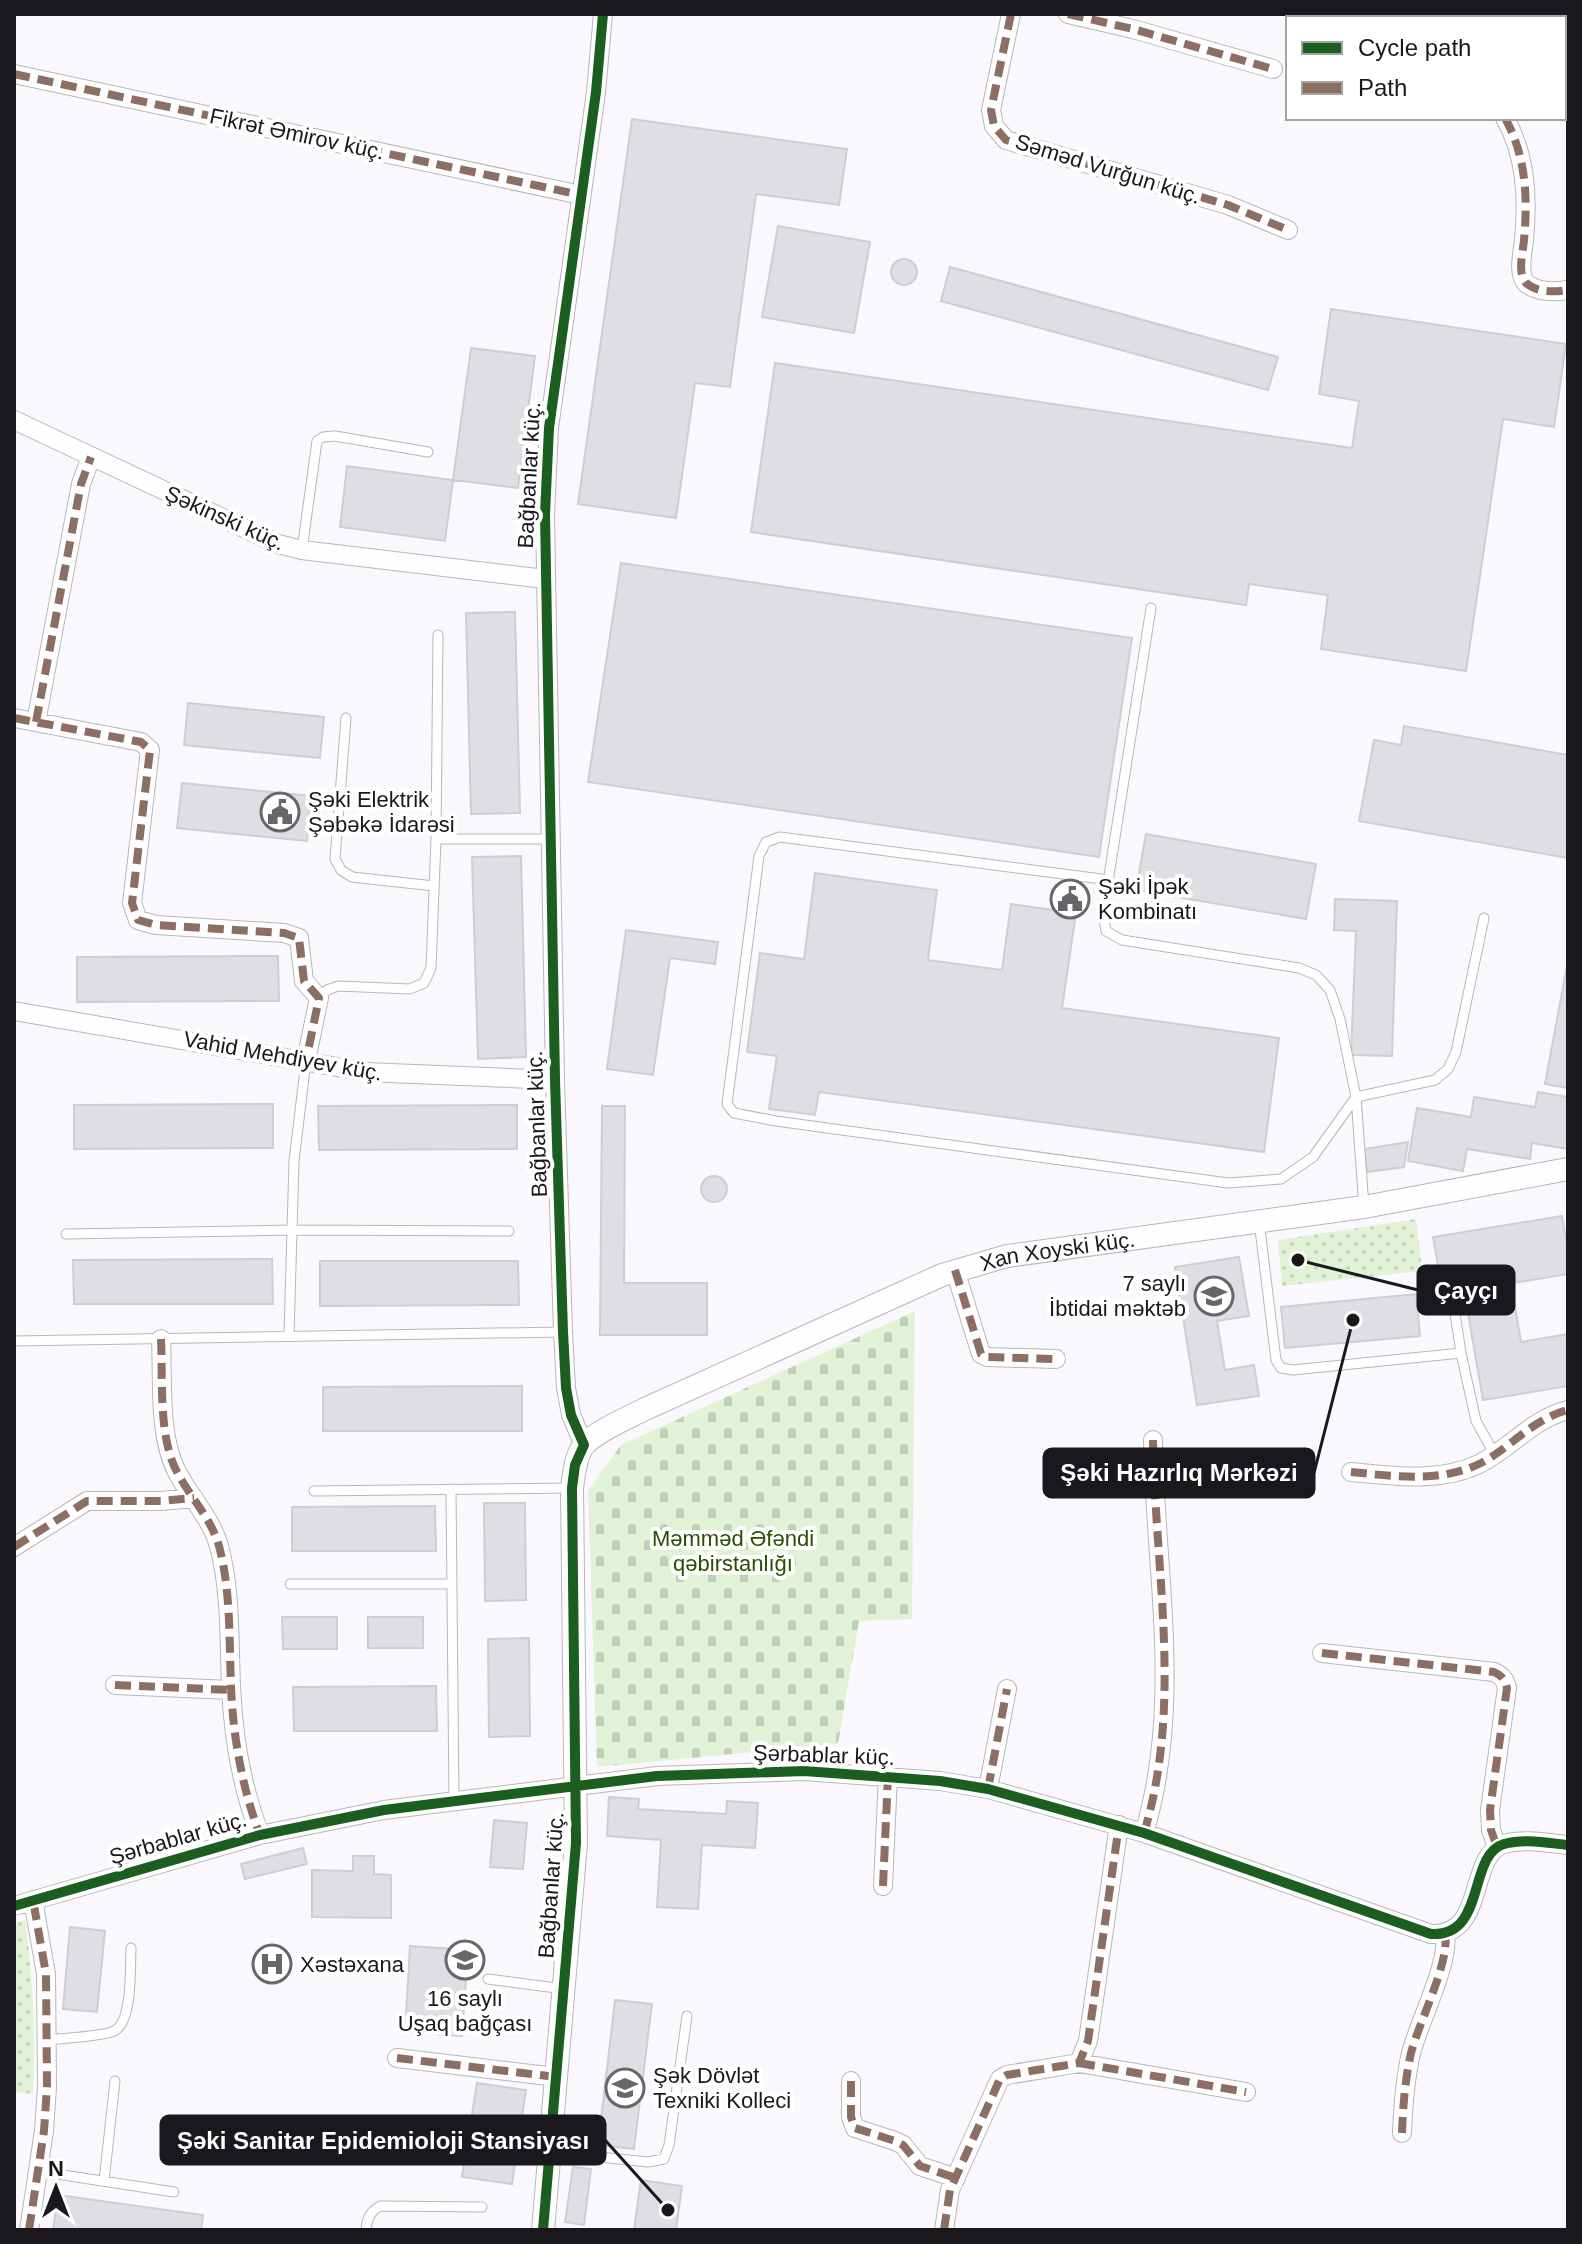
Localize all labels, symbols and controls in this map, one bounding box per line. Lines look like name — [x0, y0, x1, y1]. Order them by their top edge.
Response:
legend — [1286, 16, 1566, 120]
text: Cycle path — [1358, 34, 1471, 61]
text: Path — [1358, 74, 1407, 101]
street label: Fikrət Əmirov küç. — [207, 103, 387, 165]
street label: Səməd Vurğun küç. — [1012, 129, 1204, 209]
street label: Bağbanlar küç. — [513, 401, 545, 549]
street label: Şəkinski küç. — [161, 480, 289, 556]
place label: Şəki Elektrik Şəbəkə İdarəsi — [308, 787, 455, 837]
public building icon: Şəki Elektrik Şəbəkə İdarəsi — [259, 791, 301, 833]
place label: Şəki İpək Kombinatı — [1098, 874, 1197, 924]
public building icon: Şəki İpək Kombinatı — [1049, 878, 1091, 920]
street label: Vahid Mehdiyev küç. — [182, 1026, 384, 1086]
street label: Bağbanlar küç. — [522, 1050, 552, 1198]
street label: Xan Xoyski küç. — [977, 1226, 1137, 1276]
callout: Çayçı — [1418, 1266, 1514, 1314]
place label: 7 saylı İbtidai məktəb — [1049, 1271, 1186, 1321]
school or university icon: 7 saylı İbtidai məktəb — [1193, 1275, 1235, 1317]
text: Çayçı — [1434, 1277, 1498, 1304]
callout: Şəki Hazırlıq Mərkəzi — [1044, 1449, 1314, 1497]
text: Şəki Hazırlıq Mərkəzi — [1060, 1459, 1298, 1486]
park label: Məmməd Əfəndi qəbirstanlığı — [652, 1526, 814, 1576]
street label: Şərbablar küç. — [753, 1740, 895, 1770]
street label: Şərbablar küç. — [106, 1806, 250, 1870]
street label: Bağbanlar küç. — [533, 1811, 569, 1959]
school or university icon: 16 saylı Uşaq bağçası — [444, 1939, 486, 1981]
hospital icon: Xəstəxana — [251, 1943, 293, 1985]
place label: Xəstəxana — [300, 1952, 405, 1977]
place label: 16 saylı Uşaq bağçası — [398, 1986, 532, 2036]
place label: Şək Dövlət Texniki Kolleci — [653, 2063, 791, 2113]
school or university icon: Şək Dövlət Texniki Kolleci — [604, 2067, 646, 2109]
callout: Şəki Sanitar Epidemioloji Stansiyası — [161, 2116, 605, 2164]
text: Şəki Sanitar Epidemioloji Stansiyası — [177, 2127, 589, 2154]
north arrow — [16, 2148, 96, 2228]
text: N — [48, 2156, 64, 2181]

